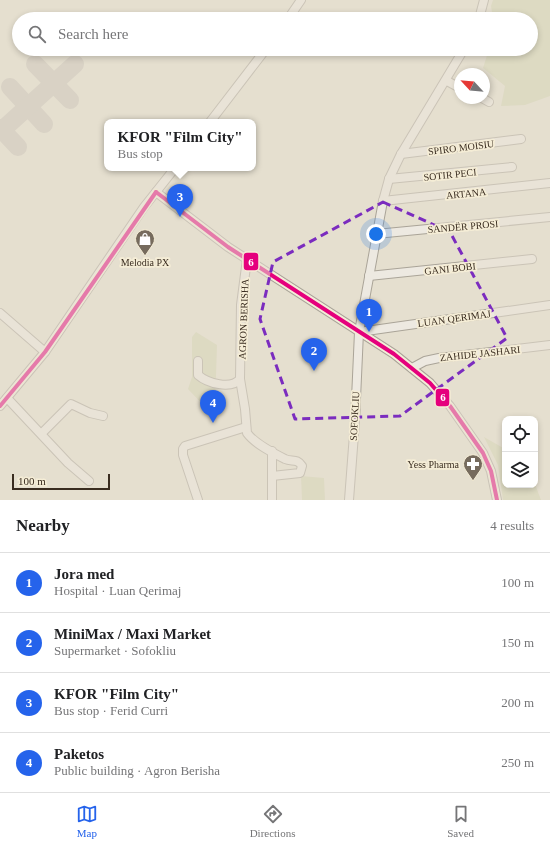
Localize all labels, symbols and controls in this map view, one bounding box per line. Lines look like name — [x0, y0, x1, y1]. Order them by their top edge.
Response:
search box — [12, 12, 538, 56]
icon: search — [26, 23, 48, 45]
text: Search here — [58, 26, 128, 42]
north arrow — [454, 68, 490, 104]
popup — [104, 119, 256, 171]
text: KFOR "Film City" — [118, 129, 242, 145]
street label: SPIRO MOISIU — [427, 138, 495, 157]
text: Bus stop — [118, 146, 163, 161]
street label: SOTIR PECI — [423, 166, 477, 183]
pin: 3 — [167, 184, 193, 217]
street label: ARTANA — [445, 186, 487, 201]
street label: SANDËR PROSI — [427, 218, 499, 235]
your location — [366, 224, 386, 244]
shop icon: Melodia PX — [134, 228, 156, 256]
line badge: 6 — [243, 252, 259, 271]
text: 6 — [248, 256, 254, 268]
place label: Melodia PX — [121, 257, 170, 268]
street label: GANI BOBI — [424, 260, 476, 277]
street label: AGRON BERISHA — [237, 278, 250, 360]
pin: 1 — [356, 299, 382, 332]
street label: LUAN QERIMAJ — [417, 308, 491, 329]
pin: 2 — [301, 338, 327, 371]
street label: ZAHIDE JASHARI — [439, 344, 521, 363]
line badge: 6 — [435, 388, 450, 407]
pin: 4 — [200, 390, 226, 423]
street label: SOFOKLIU — [348, 390, 361, 441]
text: 6 — [440, 391, 446, 403]
map controls — [502, 416, 538, 488]
button: locate — [502, 416, 538, 452]
button: layers — [502, 452, 538, 488]
pharmacy icon: Yess Pharma — [462, 453, 484, 481]
place label: Yess Pharma — [408, 459, 460, 470]
scale bar — [12, 472, 110, 491]
text: 100 m — [18, 475, 46, 487]
text: Nearby — [16, 516, 70, 535]
text: 4 results — [490, 518, 534, 533]
text: Jora med — [54, 566, 114, 582]
text: 1 — [26, 575, 32, 590]
text: 100 m — [501, 575, 534, 590]
text: Hospital · Luan Qerimaj — [54, 583, 181, 598]
text: MiniMax / Maxi Market — [54, 626, 211, 642]
text: 2 — [26, 635, 32, 650]
text: 150 m — [501, 635, 534, 650]
text: Supermarket · Sofokliu — [54, 643, 176, 658]
text: KFOR "Film City" — [54, 686, 179, 702]
text: 3 — [26, 695, 32, 710]
text: 200 m — [501, 695, 534, 710]
text: Bus stop · Ferid Curri — [54, 703, 168, 718]
text: Paketos — [54, 746, 104, 762]
text: 4 — [26, 755, 32, 770]
text: 250 m — [501, 755, 534, 770]
text: Public building · Agron Berisha — [54, 763, 220, 778]
tab: Map — [76, 803, 98, 839]
tab: Directions — [250, 803, 295, 839]
tab: Saved — [447, 803, 474, 839]

